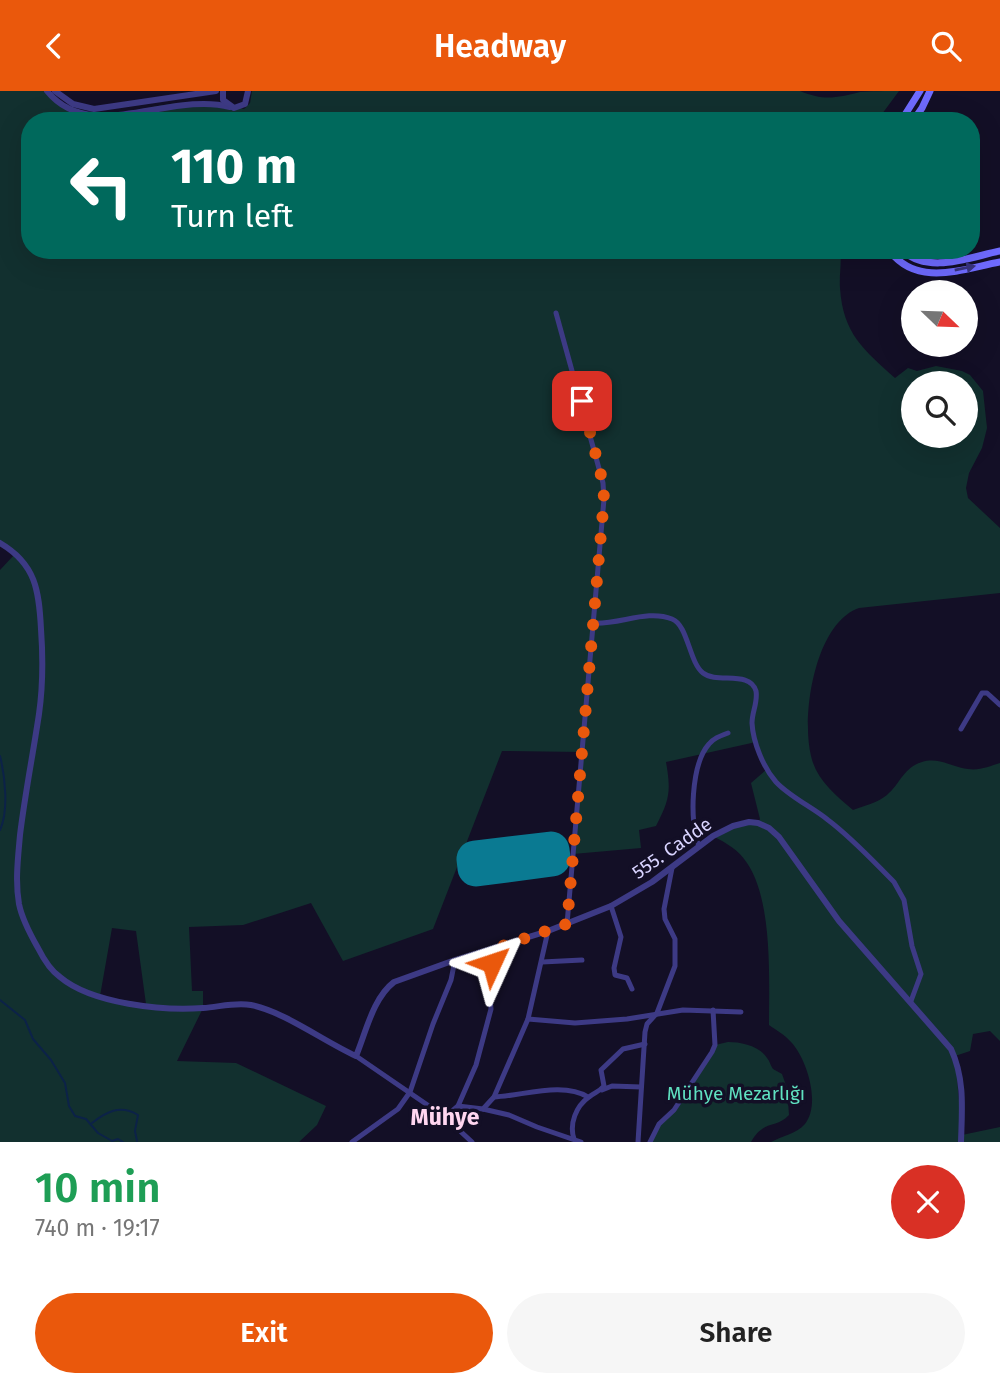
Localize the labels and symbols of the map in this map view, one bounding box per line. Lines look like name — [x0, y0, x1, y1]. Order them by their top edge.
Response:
one-way arrow — [954, 263, 976, 274]
north arrow — [901, 280, 978, 357]
pin — [552, 371, 612, 431]
street label: 555. Cadde — [628, 812, 716, 884]
position arrow — [455, 926, 529, 1000]
park label: Mühye Mezarlığı — [667, 1082, 805, 1105]
district label: Mühye — [411, 1103, 480, 1131]

